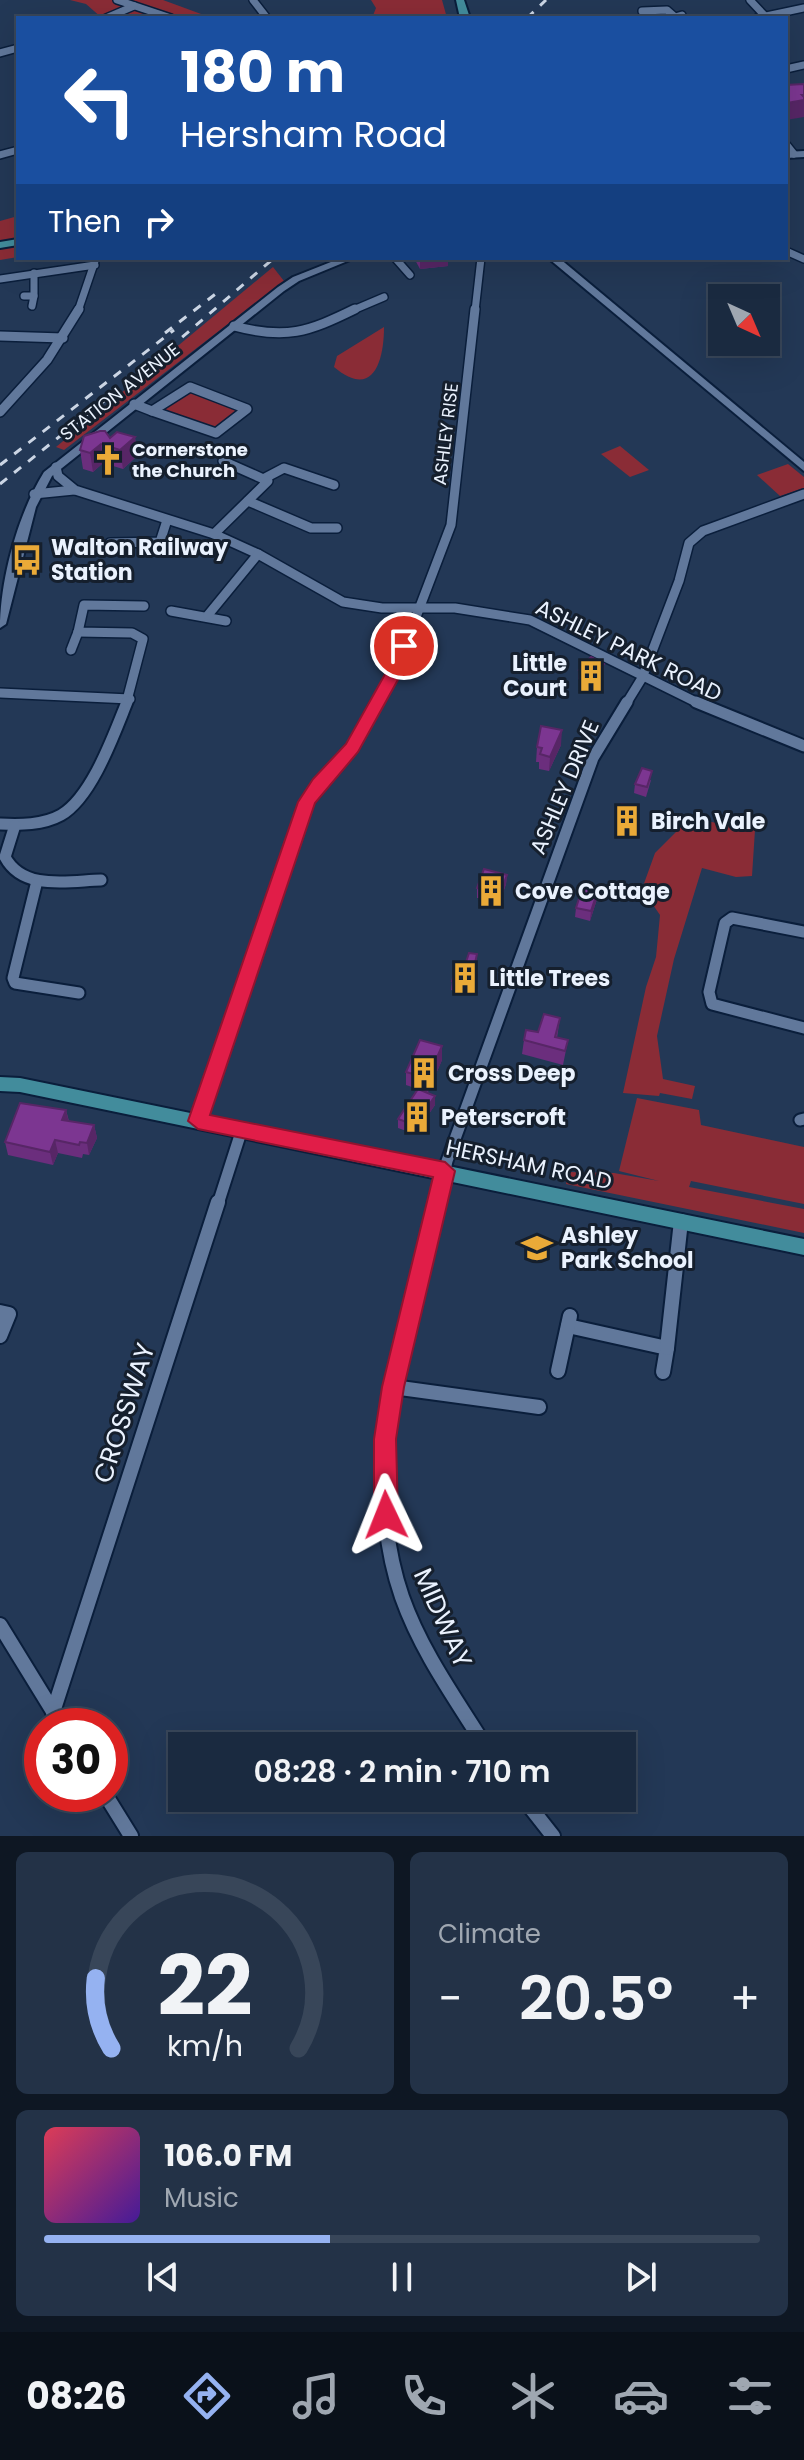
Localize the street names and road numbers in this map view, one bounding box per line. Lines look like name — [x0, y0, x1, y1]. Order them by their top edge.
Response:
street label: STATION AVENUE — [55, 337, 185, 446]
street label: ASHLEY RISE — [427, 381, 464, 486]
street label: ASHLEY PARK ROAD — [531, 592, 727, 709]
street label: ASHLEY DRIVE — [522, 715, 607, 859]
street label: HERSHAM ROAD — [443, 1132, 615, 1197]
street label: CROSSWAY — [84, 1339, 164, 1487]
street label: MIDWAY — [405, 1563, 481, 1673]

